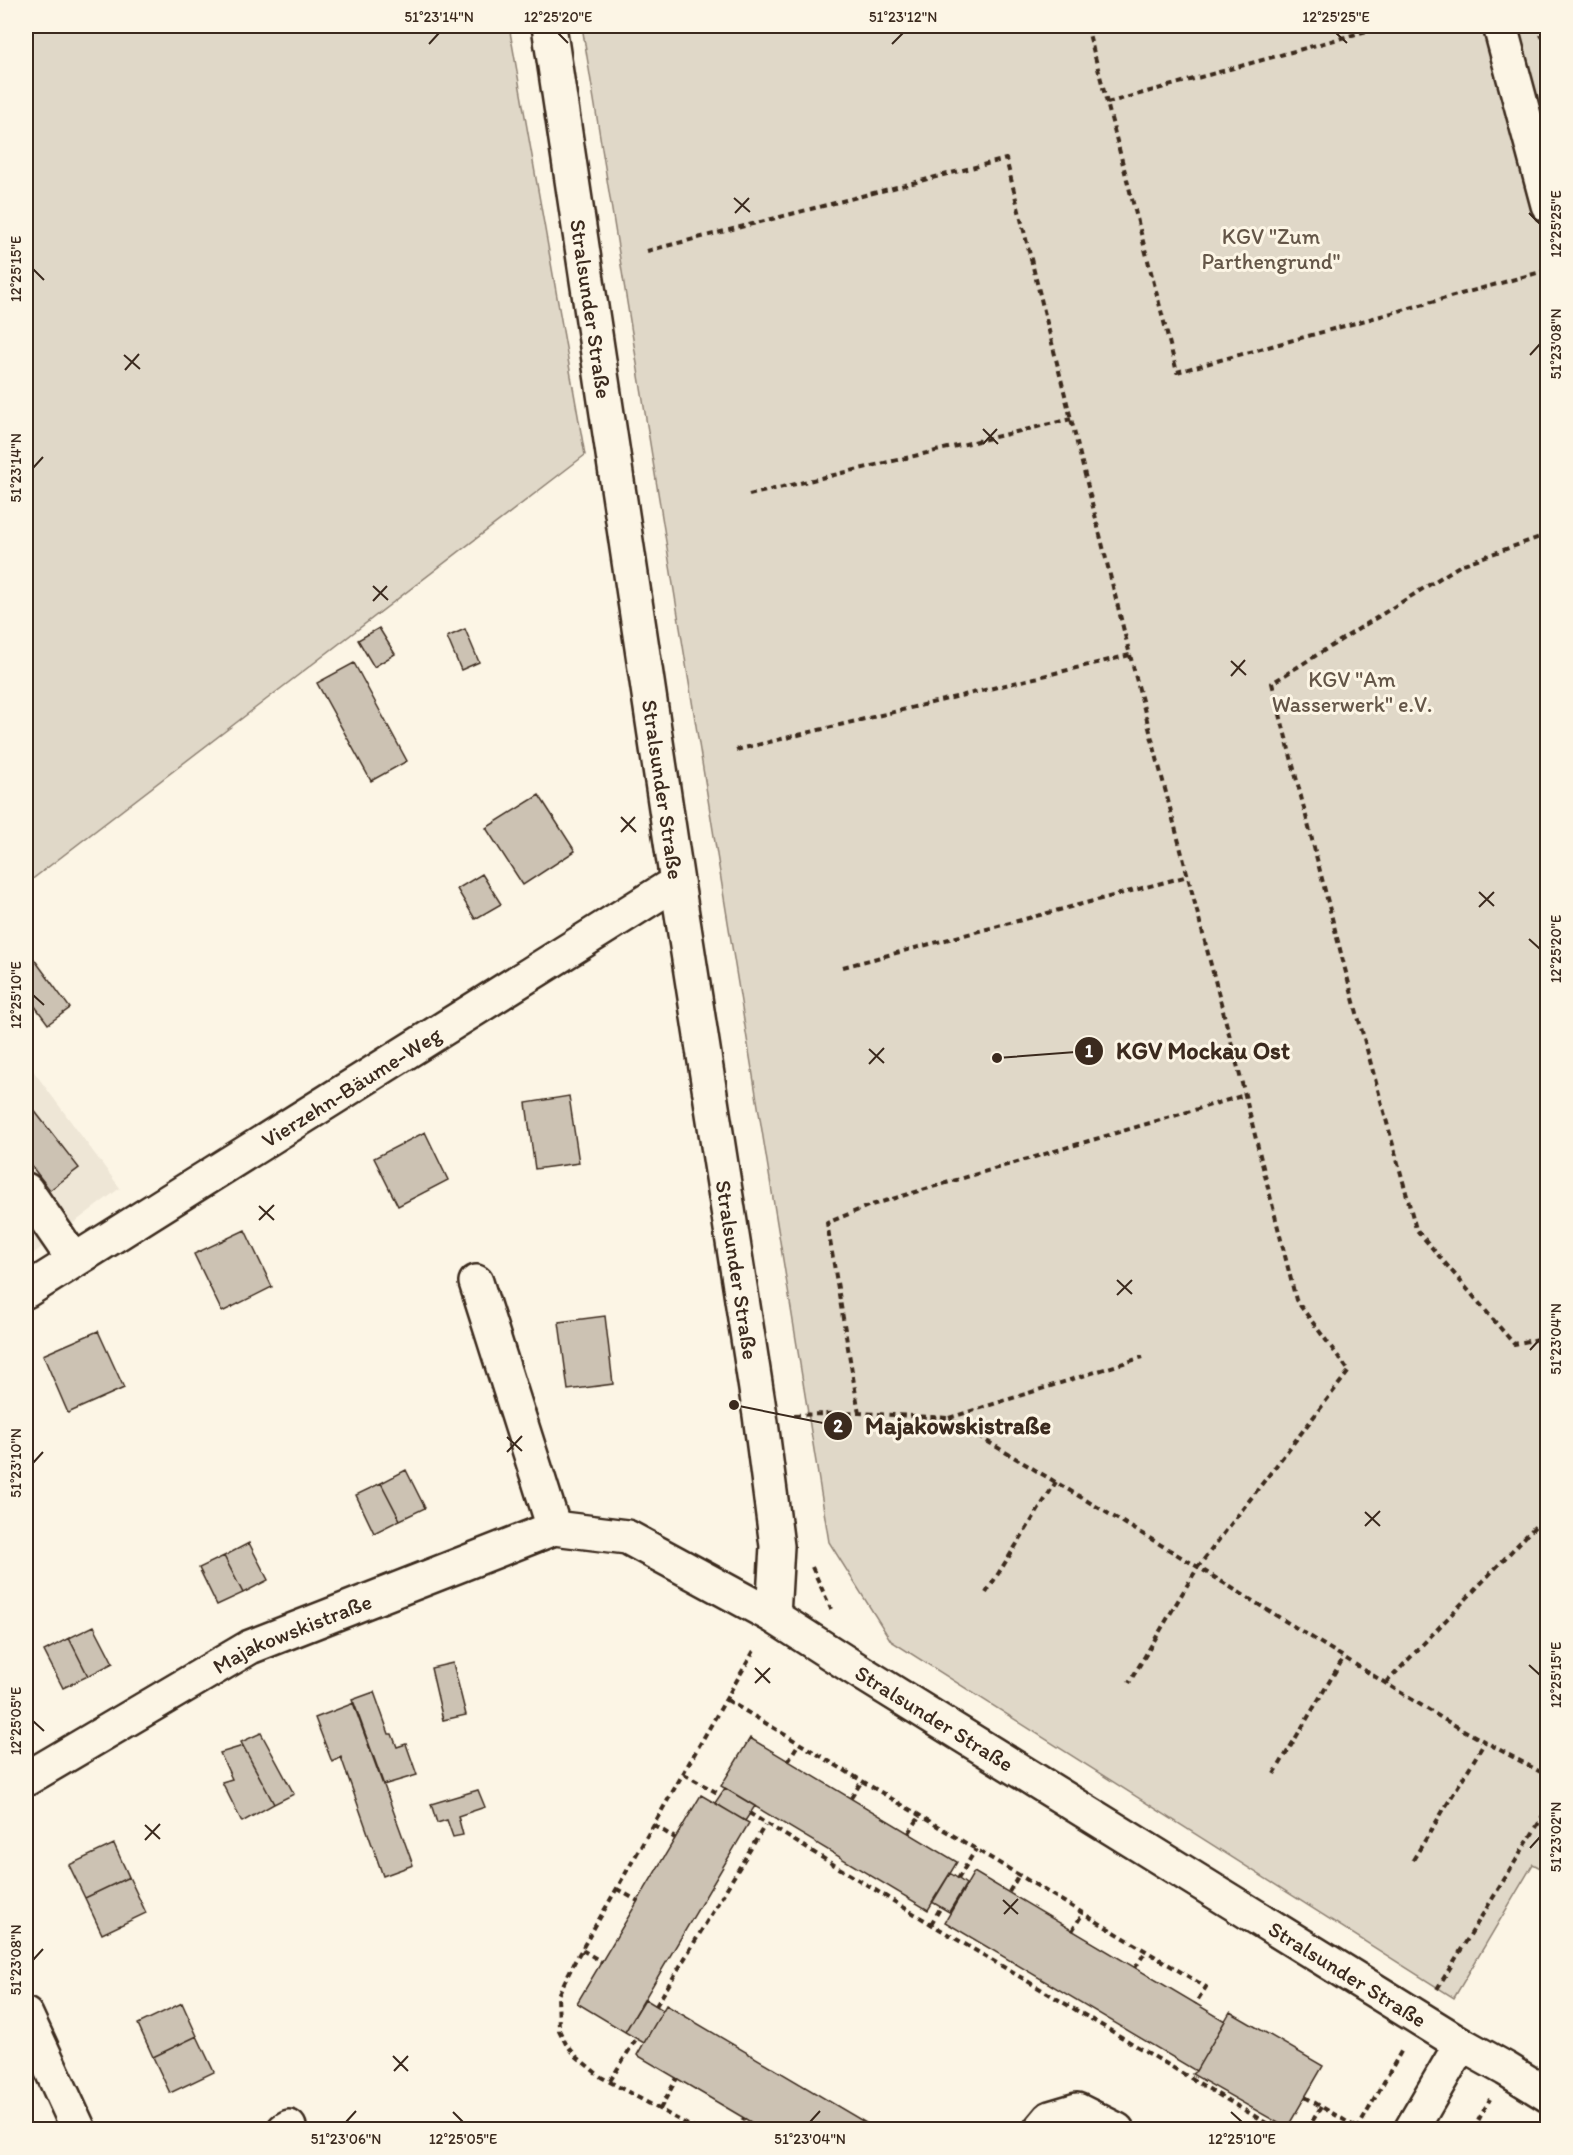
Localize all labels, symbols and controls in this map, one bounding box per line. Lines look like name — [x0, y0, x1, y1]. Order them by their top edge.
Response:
text: 51°23'14"N — [404, 8, 474, 26]
text: 12°25'20"E — [524, 8, 592, 26]
text: 51°23'12"N — [869, 8, 937, 26]
text: 12°25'25"E — [1302, 8, 1370, 26]
text: 12°25'25"E — [1547, 190, 1565, 258]
street label: Stralsunder Straße — [564, 217, 618, 401]
park label: KGV "Zum Parthengrund" — [1201, 223, 1341, 275]
text: 12°25'15"E — [7, 236, 25, 302]
text: 51°23'08"N — [1547, 308, 1565, 380]
text: 51°23'14"N — [7, 433, 25, 503]
park label: KGV "Am Wasserwerk" e.V. — [1272, 666, 1432, 718]
street label: Stralsunder Straße — [636, 698, 689, 881]
text: 12°25'20"E — [1547, 915, 1565, 983]
text: 12°25'10"E — [7, 961, 25, 1029]
street label: Vierzehn-Bäume-Weg — [257, 1020, 447, 1154]
callout: KGV Mockau Ost — [1074, 1030, 1301, 1072]
text: KGV Mockau Ost — [1116, 1036, 1290, 1065]
text: 1 — [1085, 1040, 1094, 1062]
street label: Stralsunder Straße — [710, 1178, 764, 1362]
text: 51°23'04"N — [1547, 1303, 1565, 1375]
callout: Majakowskistraße — [823, 1405, 1063, 1447]
text: Majakowskistraße — [865, 1411, 1051, 1441]
text: 2 — [833, 1415, 843, 1437]
text: 51°23'10"N — [7, 1428, 25, 1498]
street label: Majakowskistraße — [208, 1588, 375, 1680]
text: 12°25'15"E — [1547, 1642, 1565, 1708]
street label: Stralsunder Straße — [850, 1659, 1018, 1778]
text: 12°25'05"E — [7, 1687, 25, 1755]
text: 51°23'02"N — [1547, 1802, 1565, 1872]
street label: Stralsunder Straße — [1263, 1915, 1432, 2033]
text: 51°23'08"N — [7, 1924, 25, 1996]
text: 51°23'06"N — [311, 2130, 381, 2148]
text: 12°25'05"E — [429, 2130, 497, 2148]
text: 51°23'04"N — [774, 2130, 846, 2148]
text: 12°25'10"E — [1208, 2130, 1276, 2148]

